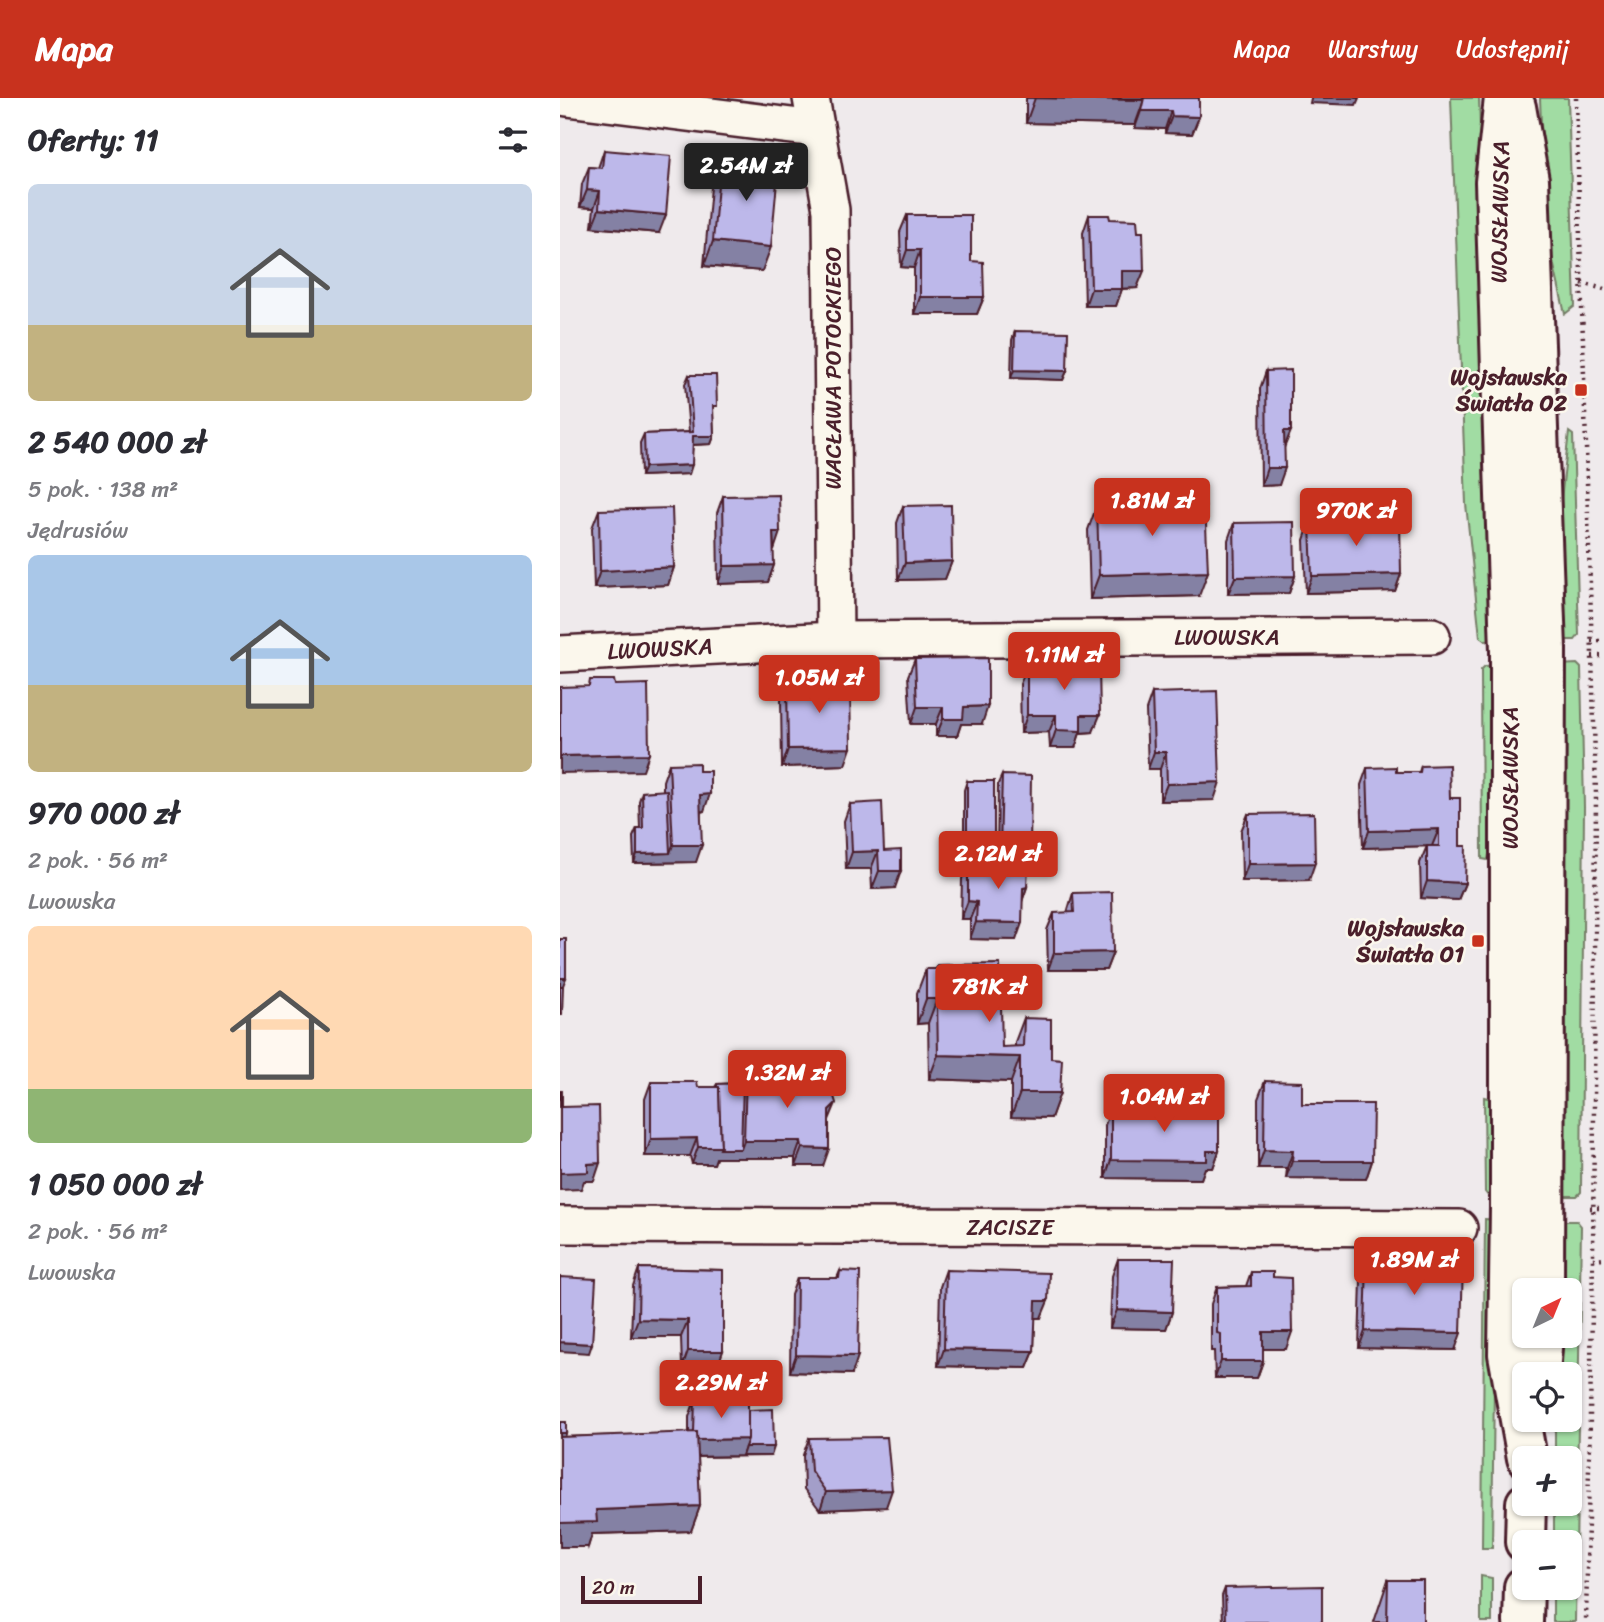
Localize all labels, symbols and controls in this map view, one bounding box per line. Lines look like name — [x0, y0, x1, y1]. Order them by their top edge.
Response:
text: Mapa — [35, 20, 112, 78]
text: Mapa — [1233, 28, 1290, 70]
text: Warstwy — [1328, 28, 1418, 70]
text: Udostępnij — [1456, 28, 1569, 70]
text: Oferty: 11 — [28, 113, 159, 167]
icon: filters — [494, 121, 532, 159]
street label: WOJSŁAWSKA — [1478, 141, 1522, 283]
pin: 2.54M zł — [674, 144, 818, 203]
text: 2.54M zł — [700, 145, 792, 186]
icon: home — [217, 230, 343, 356]
street label: WACŁAWA POTOCKIEGO — [813, 246, 854, 490]
place label: Wojsławska Światła 02 — [1450, 357, 1568, 424]
marker: Wojsławska Światła 02 — [1573, 382, 1589, 398]
text: 2 540 000 zł — [28, 415, 206, 469]
text: 5 pok. · 138 m² — [28, 469, 178, 510]
pin: 1.81M zł — [1080, 478, 1224, 538]
text: 1.81M zł — [1110, 480, 1194, 521]
pin: 970K zł — [1291, 489, 1421, 548]
text: 970K zł — [1316, 490, 1396, 531]
text: Jędrusiów — [28, 510, 128, 551]
icon: home — [217, 601, 343, 727]
street label: LWOWSKA — [1174, 617, 1280, 658]
street label: LWOWSKA — [606, 626, 714, 672]
pin: 1.11M zł — [992, 632, 1136, 692]
text: 1.11M zł — [1024, 634, 1104, 675]
pin: 1.05M zł — [747, 656, 891, 715]
text: 1.05M zł — [775, 657, 863, 698]
street label: WOJSŁAWSKA — [1490, 707, 1531, 849]
text: 970 000 zł — [28, 786, 179, 840]
pin: 2.12M zł — [926, 832, 1070, 891]
text: 2.12M zł — [955, 833, 1041, 874]
text: 2 pok. · 56 m² — [28, 840, 168, 881]
text: Lwowska — [28, 881, 115, 922]
place label: Wojsławska Światła 01 — [1347, 908, 1464, 975]
marker: Wojsławska Światła 01 — [1470, 933, 1486, 949]
pin: 781K zł — [924, 964, 1054, 1024]
text: 781K zł — [951, 966, 1027, 1007]
icon: home — [217, 972, 343, 1098]
pin: 1.32M zł — [715, 1051, 859, 1110]
text: 1.32M zł — [744, 1052, 830, 1093]
pin: 1.04M zł — [1092, 1074, 1236, 1134]
text: 1.04M zł — [1120, 1076, 1208, 1117]
text: 1 050 000 zł — [28, 1157, 201, 1211]
street label: ZACISZE — [966, 1207, 1055, 1248]
text: 2 pok. · 56 m² — [28, 1211, 168, 1252]
pin: 1.89M zł — [1342, 1238, 1486, 1297]
text: 1.89M zł — [1370, 1239, 1458, 1280]
text: Lwowska — [28, 1252, 115, 1293]
north arrow — [1512, 1278, 1582, 1348]
map controls — [1512, 1278, 1582, 1600]
pin: 2.29M zł — [649, 1360, 793, 1420]
text: 2.29M zł — [676, 1362, 766, 1403]
button: locate — [1512, 1362, 1582, 1432]
button: + — [1512, 1446, 1582, 1516]
button: − — [1512, 1530, 1582, 1600]
text: 20 m — [592, 1571, 635, 1604]
scale bar — [581, 1573, 702, 1605]

